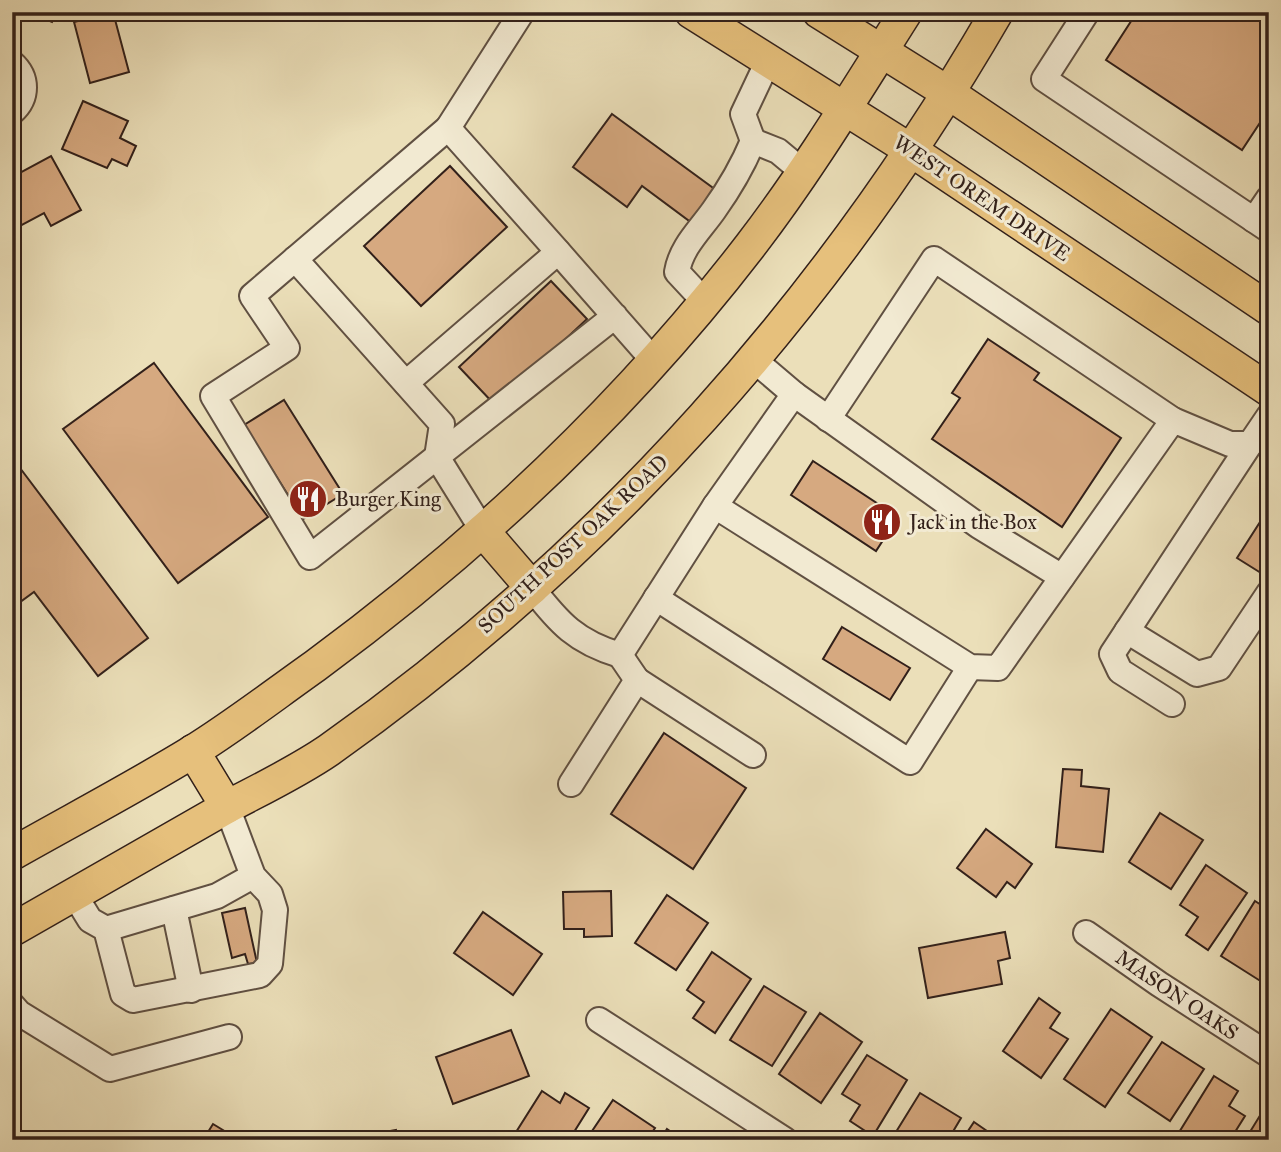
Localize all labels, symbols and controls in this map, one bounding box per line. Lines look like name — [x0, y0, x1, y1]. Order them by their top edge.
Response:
street label: WEST OREM DRIVE — [889, 129, 1075, 267]
street label: SOUTH POST OAK ROAD — [472, 449, 674, 639]
restaurant icon: Burger King — [287, 478, 329, 520]
place label: Burger King — [335, 486, 441, 512]
restaurant icon: Jack in the Box — [861, 501, 903, 543]
place label: Jack in the Box — [907, 509, 1037, 535]
street label: MASON OAKS — [1111, 944, 1243, 1046]

